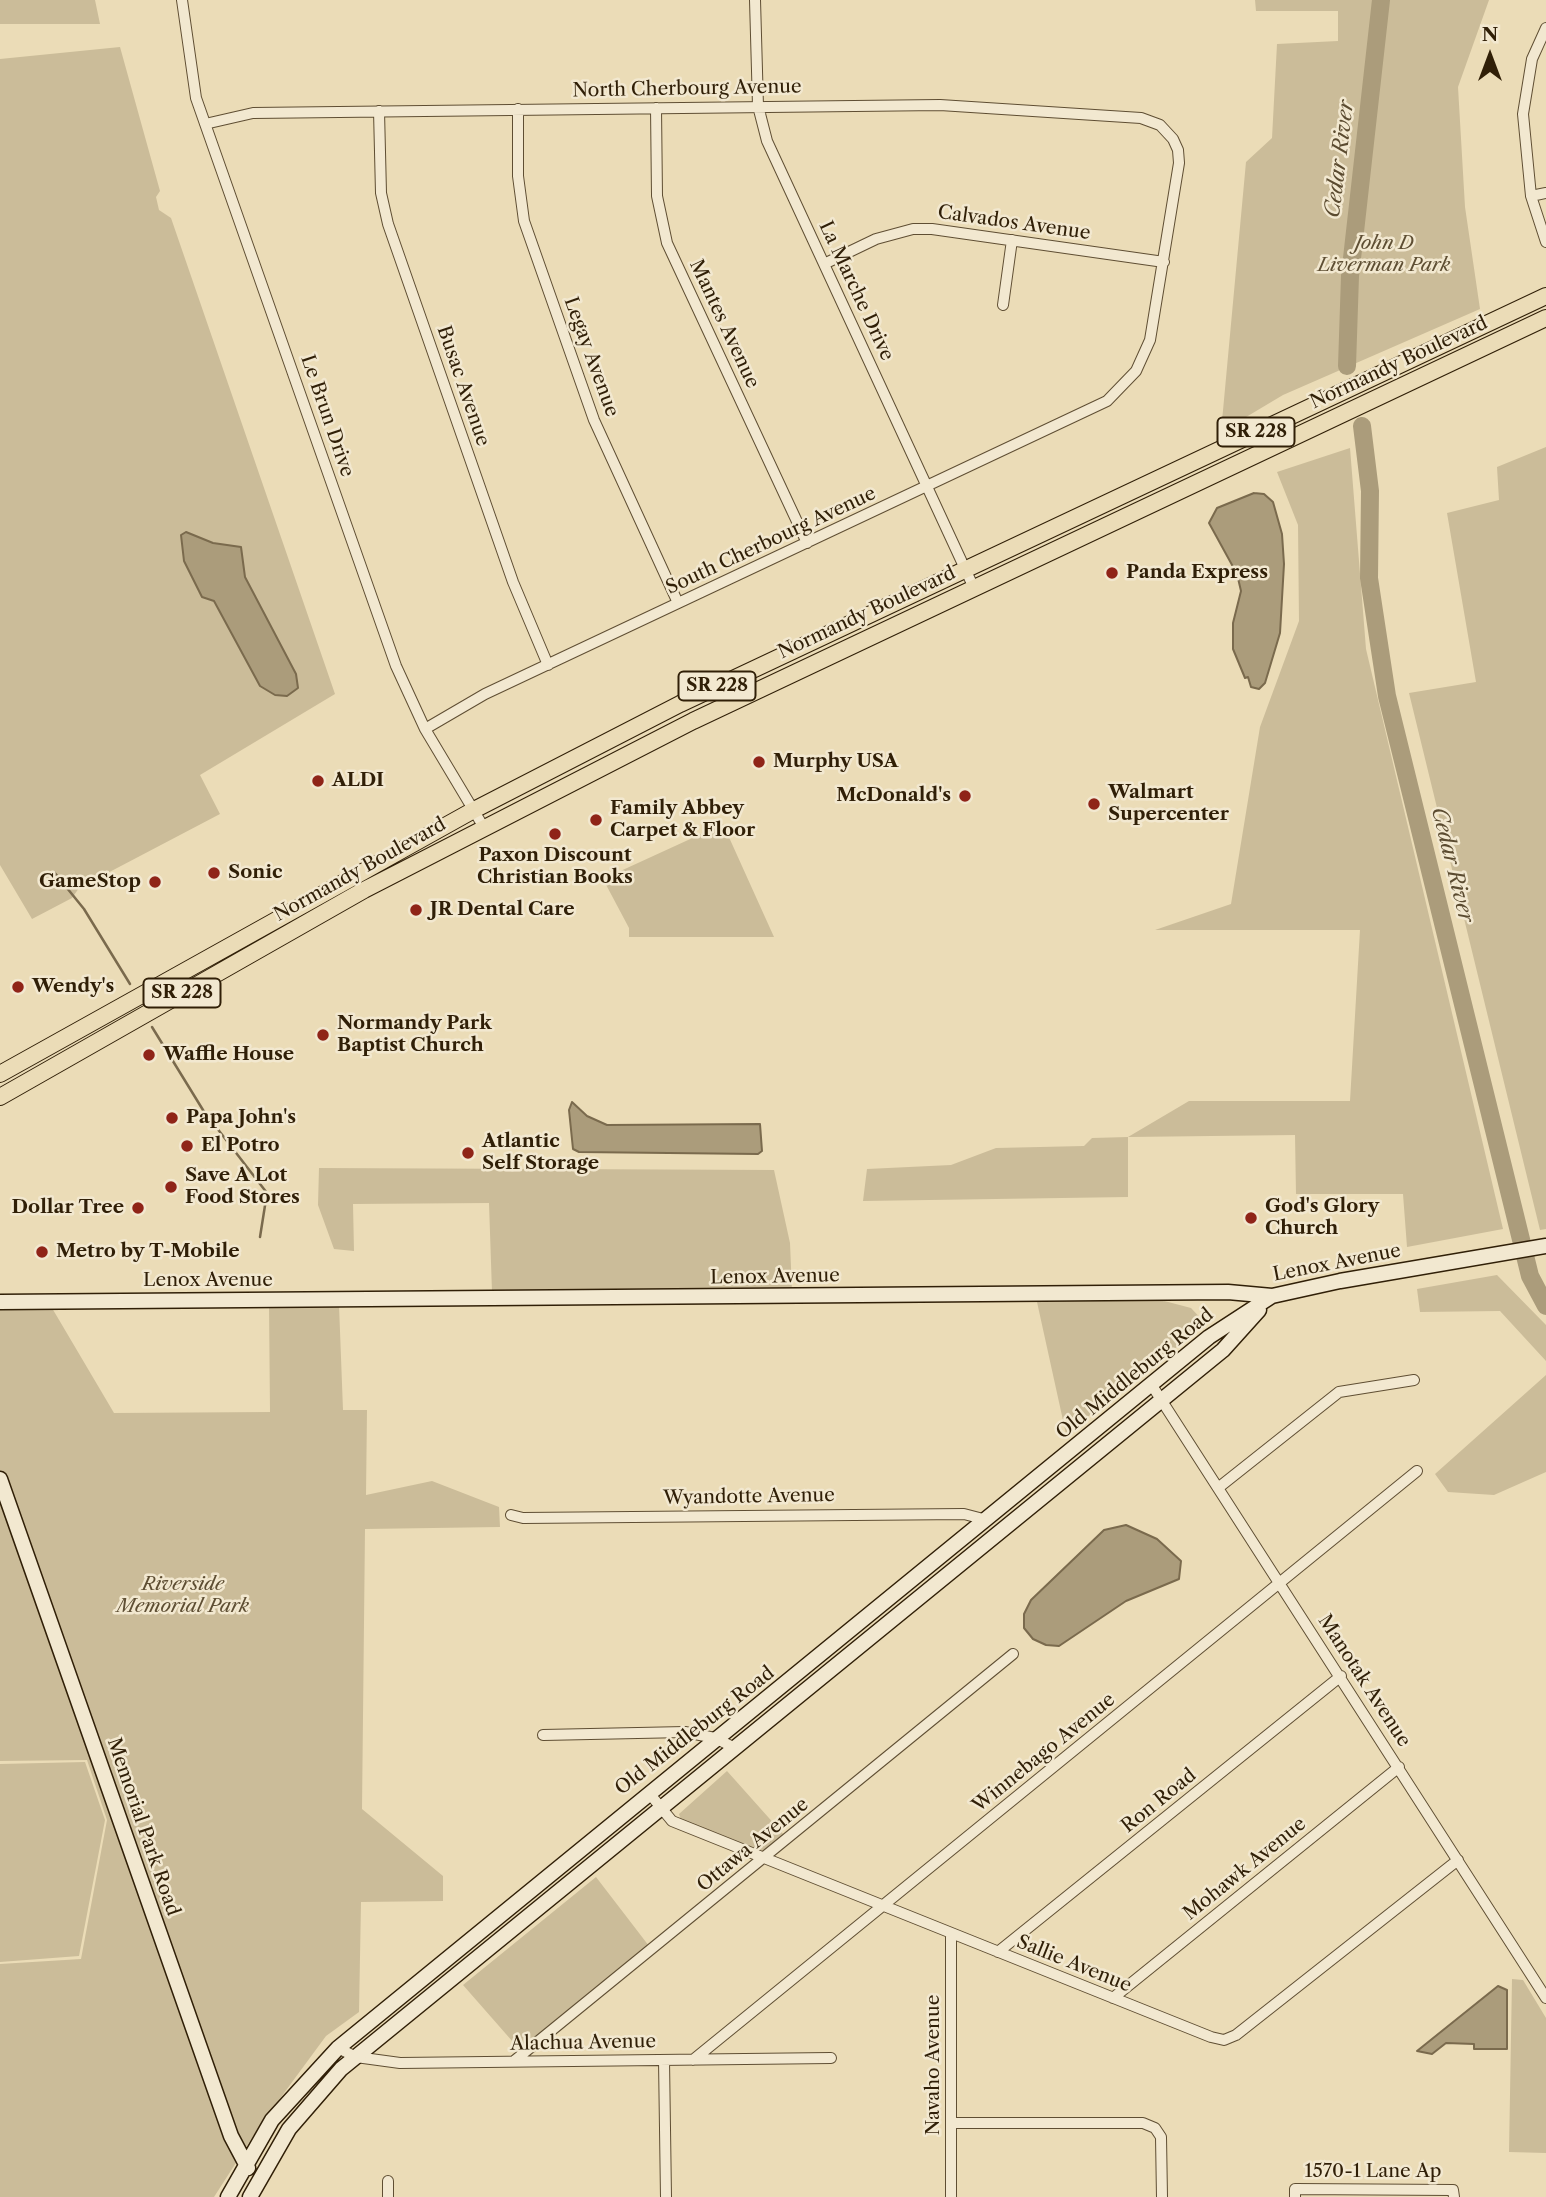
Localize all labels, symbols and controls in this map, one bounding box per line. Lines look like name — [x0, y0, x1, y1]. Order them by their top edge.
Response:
north arrow — [1455, 21, 1525, 91]
text: N — [1482, 23, 1498, 46]
street label: North Cherbourg Avenue — [572, 76, 802, 102]
water label: Cedar River — [1320, 99, 1360, 219]
street label: Calvados Avenue — [936, 201, 1092, 245]
street label: La Marche Drive — [814, 218, 898, 364]
park label: John D Liverman Park — [1318, 233, 1450, 277]
street label: Mantes Avenue — [684, 256, 764, 392]
street label: Legay Avenue — [559, 294, 623, 420]
street label: Normandy Boulevard — [1307, 312, 1491, 414]
street label: Busac Avenue — [432, 323, 494, 449]
street label: Le Brun Drive — [295, 352, 359, 480]
road number: SR 228 — [1218, 418, 1294, 446]
street label: South Cherbourg Avenue — [662, 482, 880, 600]
street label: Normandy Boulevard — [775, 562, 959, 664]
place label: Panda Express — [1126, 562, 1268, 584]
marker: Panda Express — [1104, 565, 1120, 581]
road number: SR 228 — [678, 672, 756, 700]
place label: Murphy USA — [773, 751, 898, 773]
marker: Murphy USA — [751, 754, 767, 770]
place label: ALDI — [332, 770, 384, 792]
marker: ALDI — [310, 773, 326, 789]
place label: Walmart Supercenter — [1108, 782, 1229, 826]
place label: McDonald's — [836, 785, 951, 807]
marker: McDonald's — [957, 788, 973, 804]
marker: Walmart Supercenter — [1086, 796, 1102, 812]
place label: Family Abbey Carpet & Floor — [610, 798, 755, 842]
water label: Cedar River — [1425, 805, 1479, 925]
marker: Family Abbey Carpet & Floor — [588, 812, 604, 828]
street label: Normandy Boulevard — [270, 813, 450, 927]
marker: Paxon Discount Christian Books — [547, 826, 563, 842]
place label: Paxon Discount Christian Books — [477, 845, 633, 889]
place label: Sonic — [228, 862, 283, 884]
marker: Sonic — [206, 865, 222, 881]
place label: GameStop — [39, 871, 141, 893]
marker: GameStop — [147, 874, 163, 890]
place label: JR Dental Care — [430, 899, 575, 921]
marker: JR Dental Care — [408, 902, 424, 918]
place label: Wendy's — [32, 976, 114, 998]
road number: SR 228 — [144, 978, 220, 1008]
marker: Wendy's — [10, 979, 26, 995]
place label: Normandy Park Baptist Church — [337, 1013, 492, 1057]
marker: Normandy Park Baptist Church — [315, 1027, 331, 1043]
place label: Waffle House — [163, 1044, 294, 1066]
marker: Waffle House — [141, 1047, 157, 1063]
place label: Papa John's — [186, 1107, 296, 1129]
marker: Papa John's — [164, 1110, 180, 1126]
place label: Atlantic Self Storage — [482, 1131, 599, 1175]
place label: El Potro — [201, 1135, 280, 1157]
marker: El Potro — [179, 1138, 195, 1154]
marker: Atlantic Self Storage — [460, 1145, 476, 1161]
place label: Save A Lot Food Stores — [185, 1165, 300, 1209]
marker: Save A Lot Food Stores — [163, 1179, 179, 1195]
place label: God's Glory Church — [1265, 1196, 1379, 1240]
place label: Dollar Tree — [12, 1197, 124, 1219]
marker: Dollar Tree — [130, 1200, 146, 1216]
marker: God's Glory Church — [1243, 1210, 1259, 1226]
street label: Lenox Avenue — [1271, 1239, 1403, 1287]
place label: Metro by T-Mobile — [56, 1241, 240, 1263]
marker: Metro by T-Mobile — [34, 1244, 50, 1260]
street label: Lenox Avenue — [710, 1264, 840, 1290]
street label: Lenox Avenue — [143, 1270, 273, 1292]
street label: Old Middleburg Road — [1052, 1304, 1218, 1444]
street label: Wyandotte Avenue — [663, 1484, 835, 1510]
park label: Riverside Memorial Park — [117, 1574, 249, 1618]
street label: Manotak Avenue — [1313, 1611, 1415, 1751]
street label: Old Middleburg Road — [611, 1662, 779, 1800]
street label: Winnebago Avenue — [968, 1689, 1120, 1817]
street label: Memorial Park Road — [102, 1735, 184, 1919]
street label: Ron Road — [1117, 1764, 1201, 1838]
street label: Ottawa Avenue — [693, 1793, 813, 1897]
street label: Mohawk Avenue — [1179, 1813, 1311, 1925]
street label: Sallie Avenue — [1013, 1931, 1135, 1997]
street label: Navaho Avenue — [923, 1995, 945, 2135]
street label: Alachua Avenue — [510, 2030, 656, 2056]
street label: 1570-1 Lane Ap — [1304, 2161, 1442, 2183]

